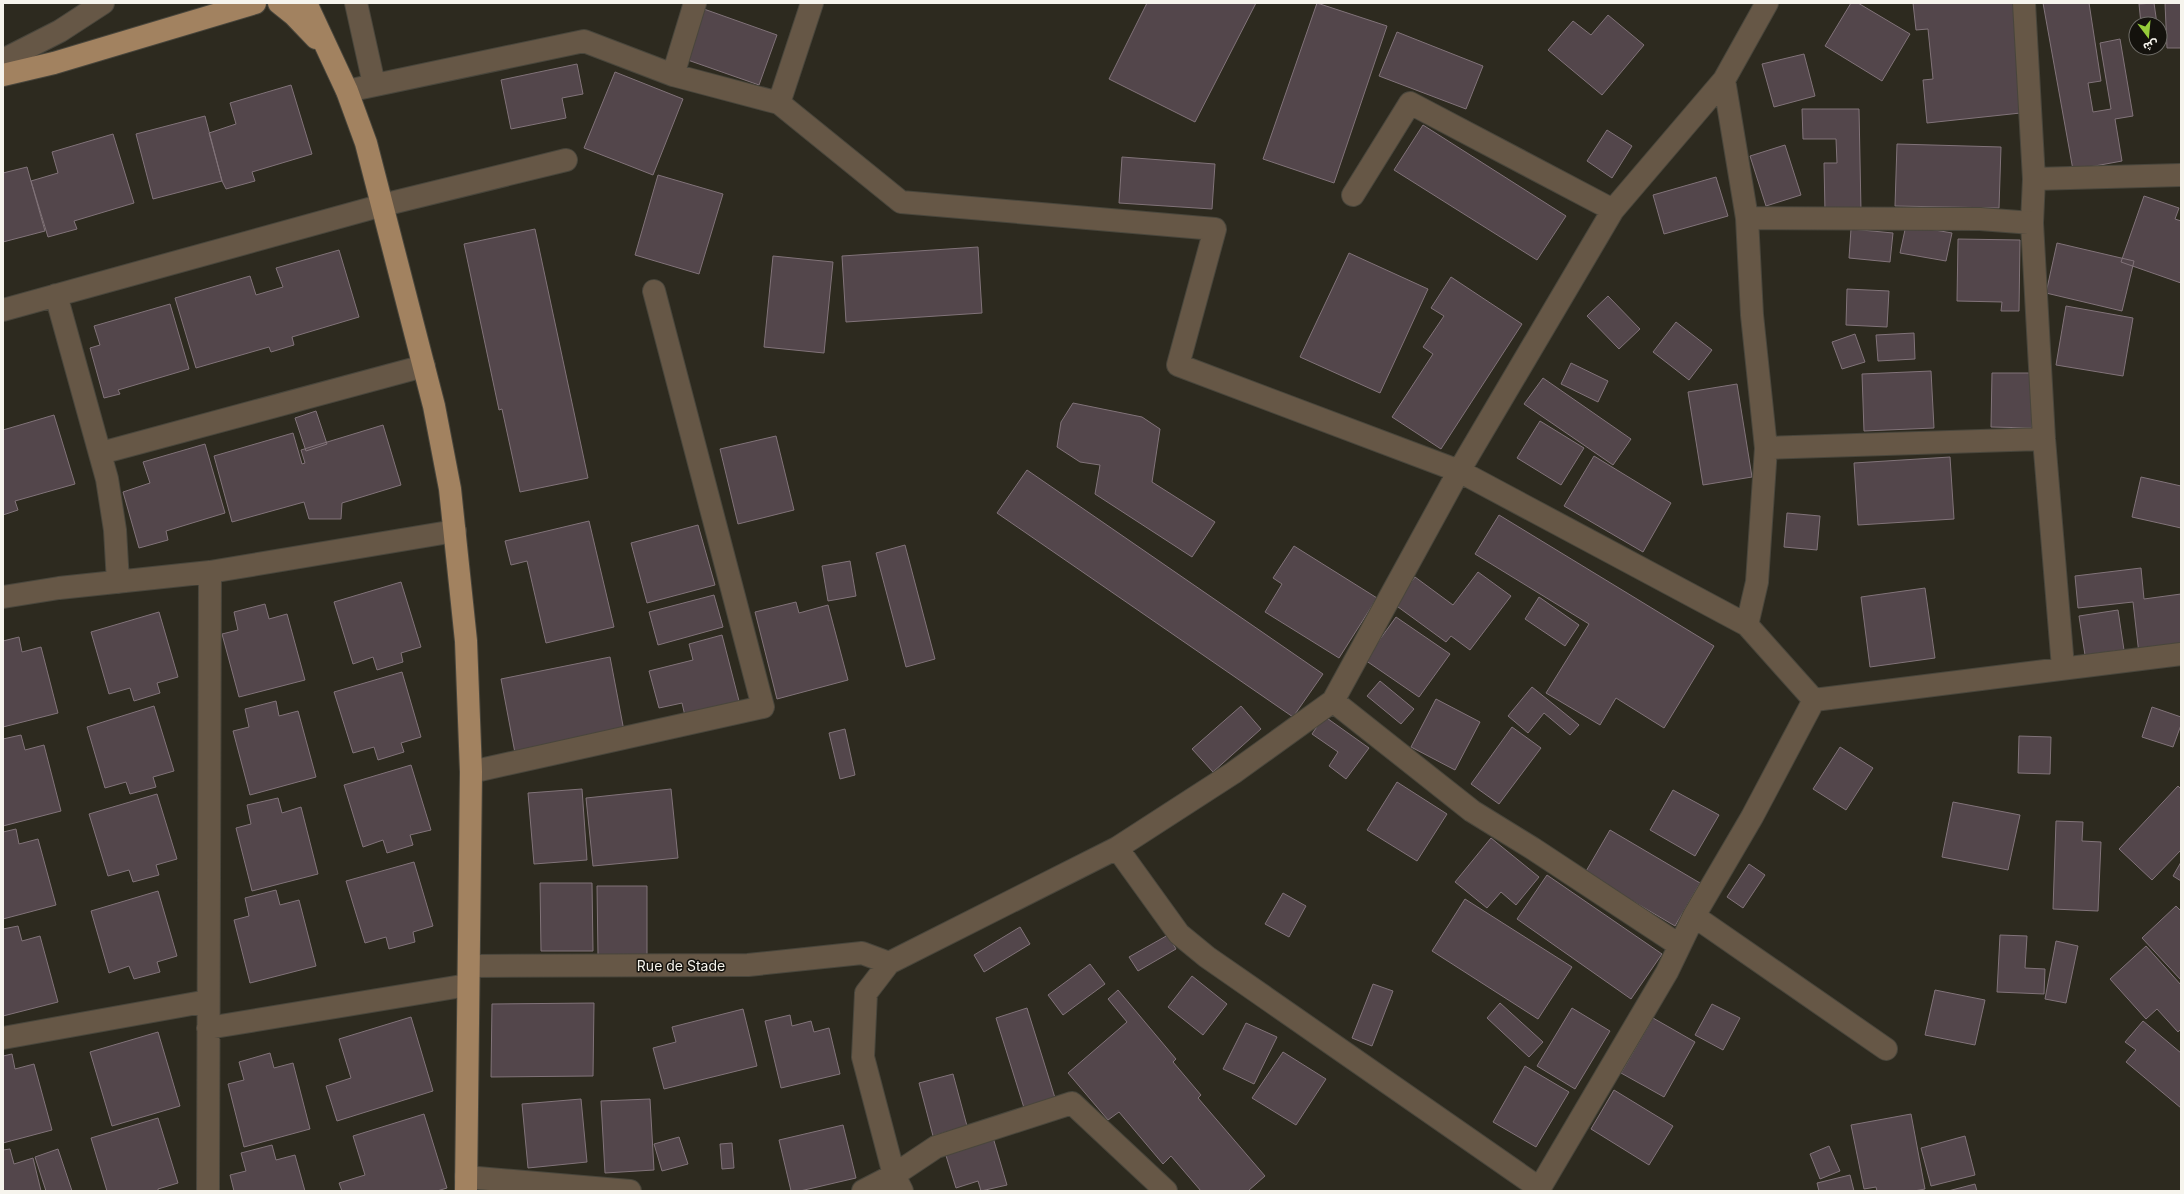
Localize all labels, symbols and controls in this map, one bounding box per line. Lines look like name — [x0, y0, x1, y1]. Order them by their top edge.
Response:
north arrow — [2128, 16, 2168, 56]
text: ش — [2142, 37, 2160, 54]
street label: Rue de Stade — [637, 957, 725, 974]

